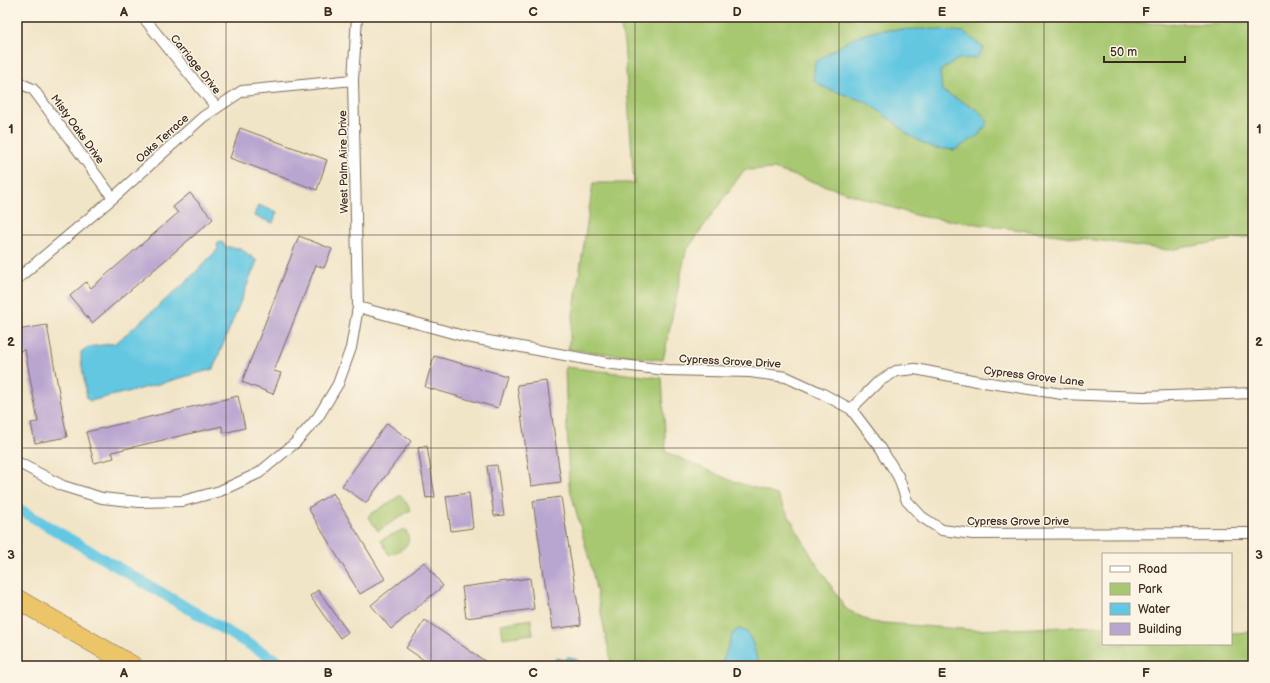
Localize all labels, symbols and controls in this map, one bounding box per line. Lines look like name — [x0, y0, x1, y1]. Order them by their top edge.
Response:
text: A — [119, 4, 128, 20]
text: B — [323, 4, 333, 20]
text: C — [528, 4, 538, 20]
text: D — [732, 4, 742, 20]
text: E — [938, 4, 947, 20]
text: F — [1142, 4, 1150, 20]
street label: Carriage Drive — [168, 32, 224, 97]
scale bar — [1104, 38, 1185, 64]
text: 50 m — [1110, 45, 1137, 60]
street label: Misty Oaks Drive — [48, 92, 107, 167]
street label: West Palm Aire Drive — [336, 110, 351, 214]
street label: Oaks Terrace — [133, 111, 192, 165]
text: 1 — [8, 121, 14, 137]
text: 1 — [1256, 121, 1262, 137]
text: 2 — [7, 334, 15, 350]
text: 2 — [1255, 334, 1263, 350]
street label: Cypress Grove Drive — [679, 352, 782, 371]
street label: Cypress Grove Lane — [983, 364, 1085, 389]
street label: Cypress Grove Drive — [967, 515, 1069, 528]
text: 3 — [7, 547, 15, 563]
text: 3 — [1255, 547, 1263, 563]
legend — [1102, 553, 1232, 645]
text: Road — [1138, 562, 1167, 577]
text: Park — [1138, 582, 1162, 597]
text: Water — [1138, 602, 1170, 617]
text: Building — [1138, 622, 1182, 637]
text: A — [119, 665, 128, 681]
text: B — [323, 665, 333, 681]
text: C — [528, 665, 538, 681]
text: D — [732, 665, 742, 681]
text: E — [938, 665, 947, 681]
text: F — [1142, 665, 1150, 681]

